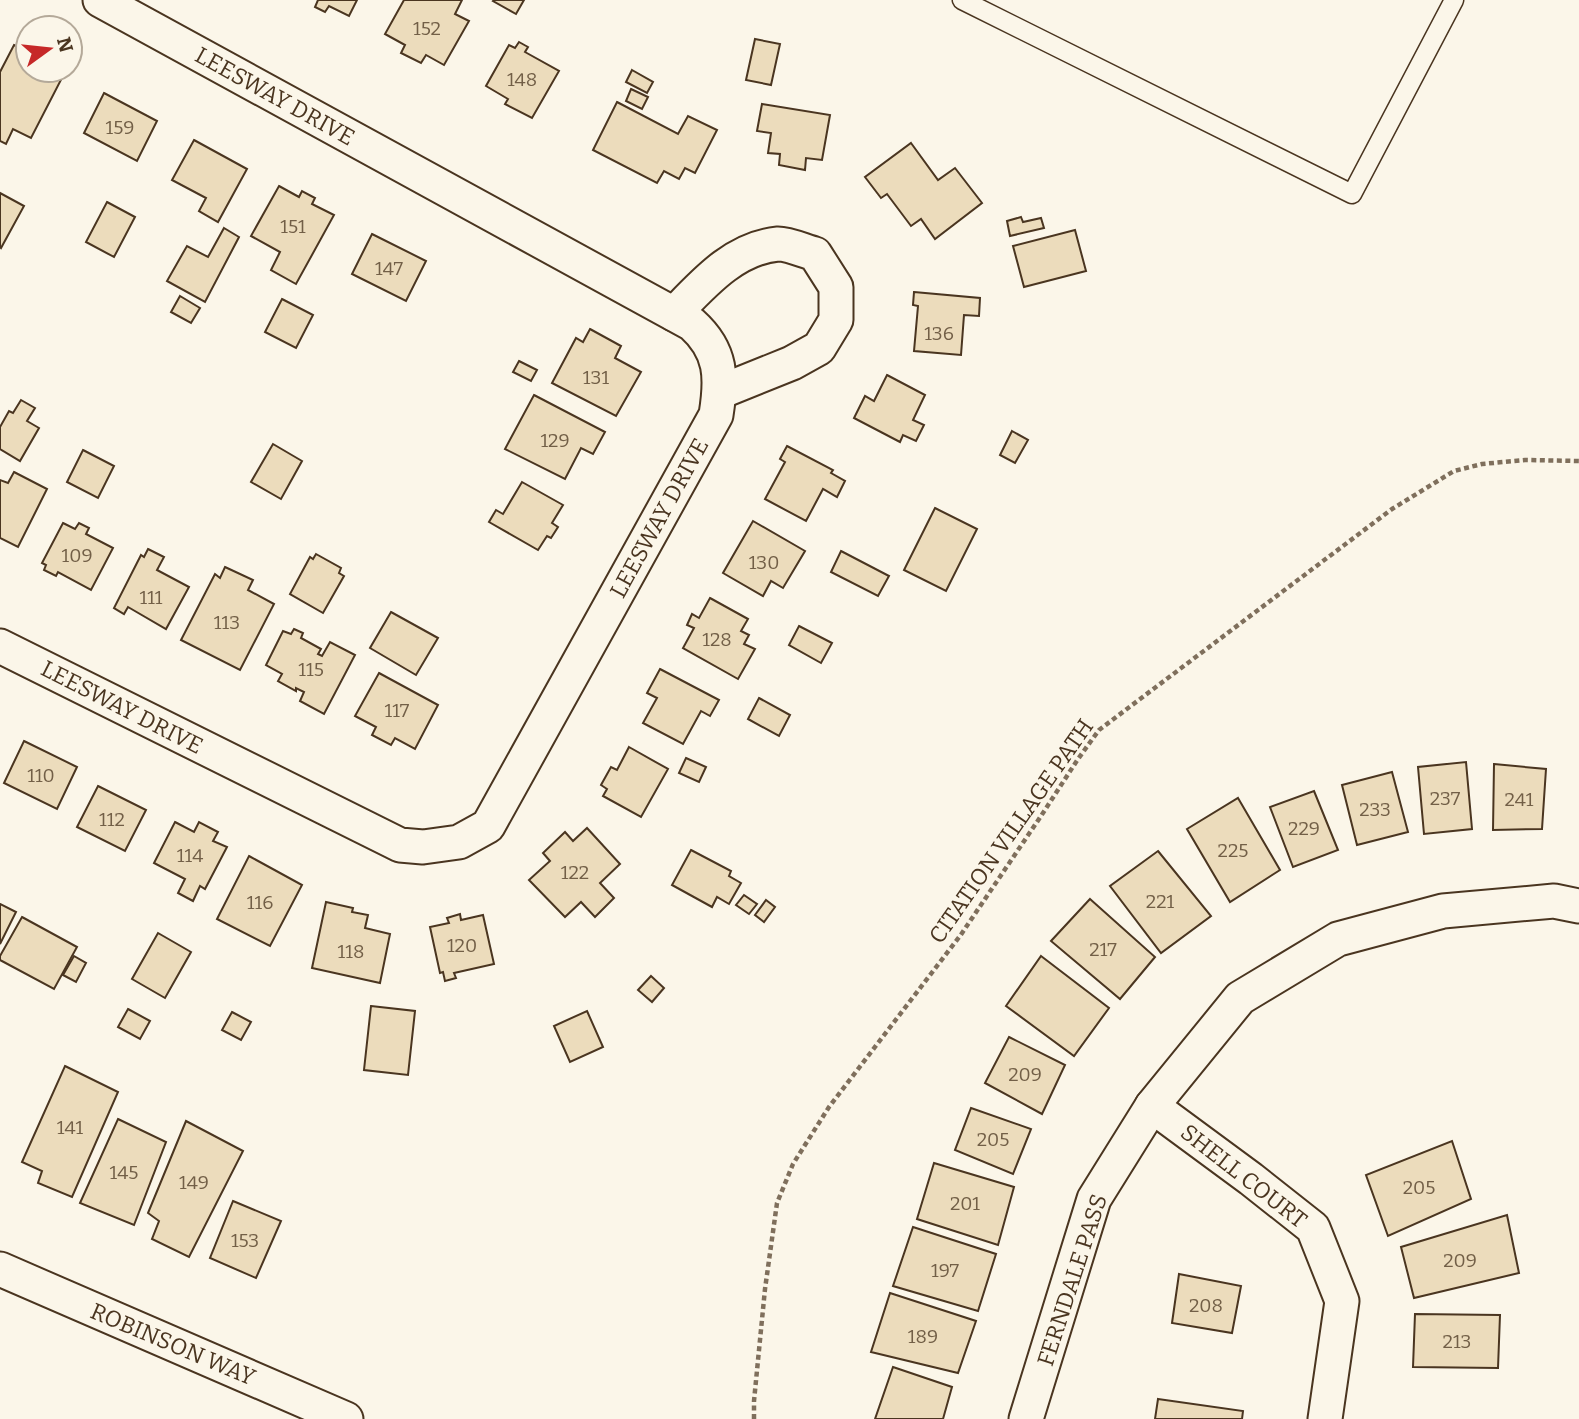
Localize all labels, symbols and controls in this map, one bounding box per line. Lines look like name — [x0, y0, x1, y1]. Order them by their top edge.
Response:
north arrow — [14, 14, 84, 84]
house number: 152 — [413, 17, 441, 40]
text: N — [52, 35, 78, 55]
street label: LEESWAY DRIVE — [190, 41, 360, 151]
house number: 148 — [507, 68, 537, 91]
house number: 159 — [106, 116, 134, 139]
house number: 151 — [280, 215, 306, 238]
house number: 147 — [375, 257, 404, 280]
house number: 136 — [924, 322, 954, 345]
house number: 131 — [583, 366, 609, 389]
house number: 129 — [540, 429, 570, 452]
street label: LEESWAY DRIVE — [604, 433, 714, 603]
house number: 109 — [61, 544, 93, 567]
house number: 130 — [749, 551, 779, 574]
house number: 111 — [139, 586, 163, 609]
house number: 113 — [214, 611, 240, 634]
house number: 128 — [702, 628, 732, 651]
street label: LEESWAY DRIVE — [36, 654, 208, 760]
house number: 115 — [298, 658, 324, 681]
house number: 117 — [385, 699, 410, 722]
street label: CITATION VILLAGE PATH — [923, 713, 1099, 949]
house number: 110 — [27, 764, 55, 787]
house number: 237 — [1430, 787, 1461, 810]
house number: 241 — [1504, 788, 1534, 811]
house number: 233 — [1359, 798, 1391, 821]
house number: 112 — [99, 808, 125, 831]
house number: 229 — [1288, 817, 1320, 840]
house number: 225 — [1218, 839, 1248, 862]
house number: 114 — [177, 844, 203, 867]
house number: 122 — [561, 861, 589, 884]
house number: 221 — [1146, 890, 1174, 913]
house number: 116 — [247, 891, 273, 914]
house number: 120 — [447, 934, 477, 957]
house number: 217 — [1089, 938, 1117, 961]
house number: 118 — [338, 940, 364, 963]
house number: 209 — [1008, 1063, 1042, 1086]
house number: 141 — [57, 1116, 84, 1139]
street label: SHELL COURT — [1175, 1118, 1313, 1234]
house number: 205 — [977, 1128, 1009, 1151]
house number: 145 — [110, 1161, 138, 1184]
house number: 149 — [179, 1171, 209, 1194]
house number: 205 — [1403, 1176, 1435, 1199]
street label: FERNDALE PASS — [1031, 1191, 1113, 1369]
house number: 201 — [950, 1192, 980, 1215]
house number: 153 — [231, 1229, 259, 1252]
house number: 209 — [1443, 1249, 1477, 1272]
house number: 197 — [931, 1259, 960, 1282]
house number: 208 — [1189, 1294, 1223, 1317]
street label: ROBINSON WAY — [86, 1297, 260, 1391]
house number: 189 — [908, 1325, 938, 1348]
house number: 213 — [1443, 1330, 1471, 1353]

